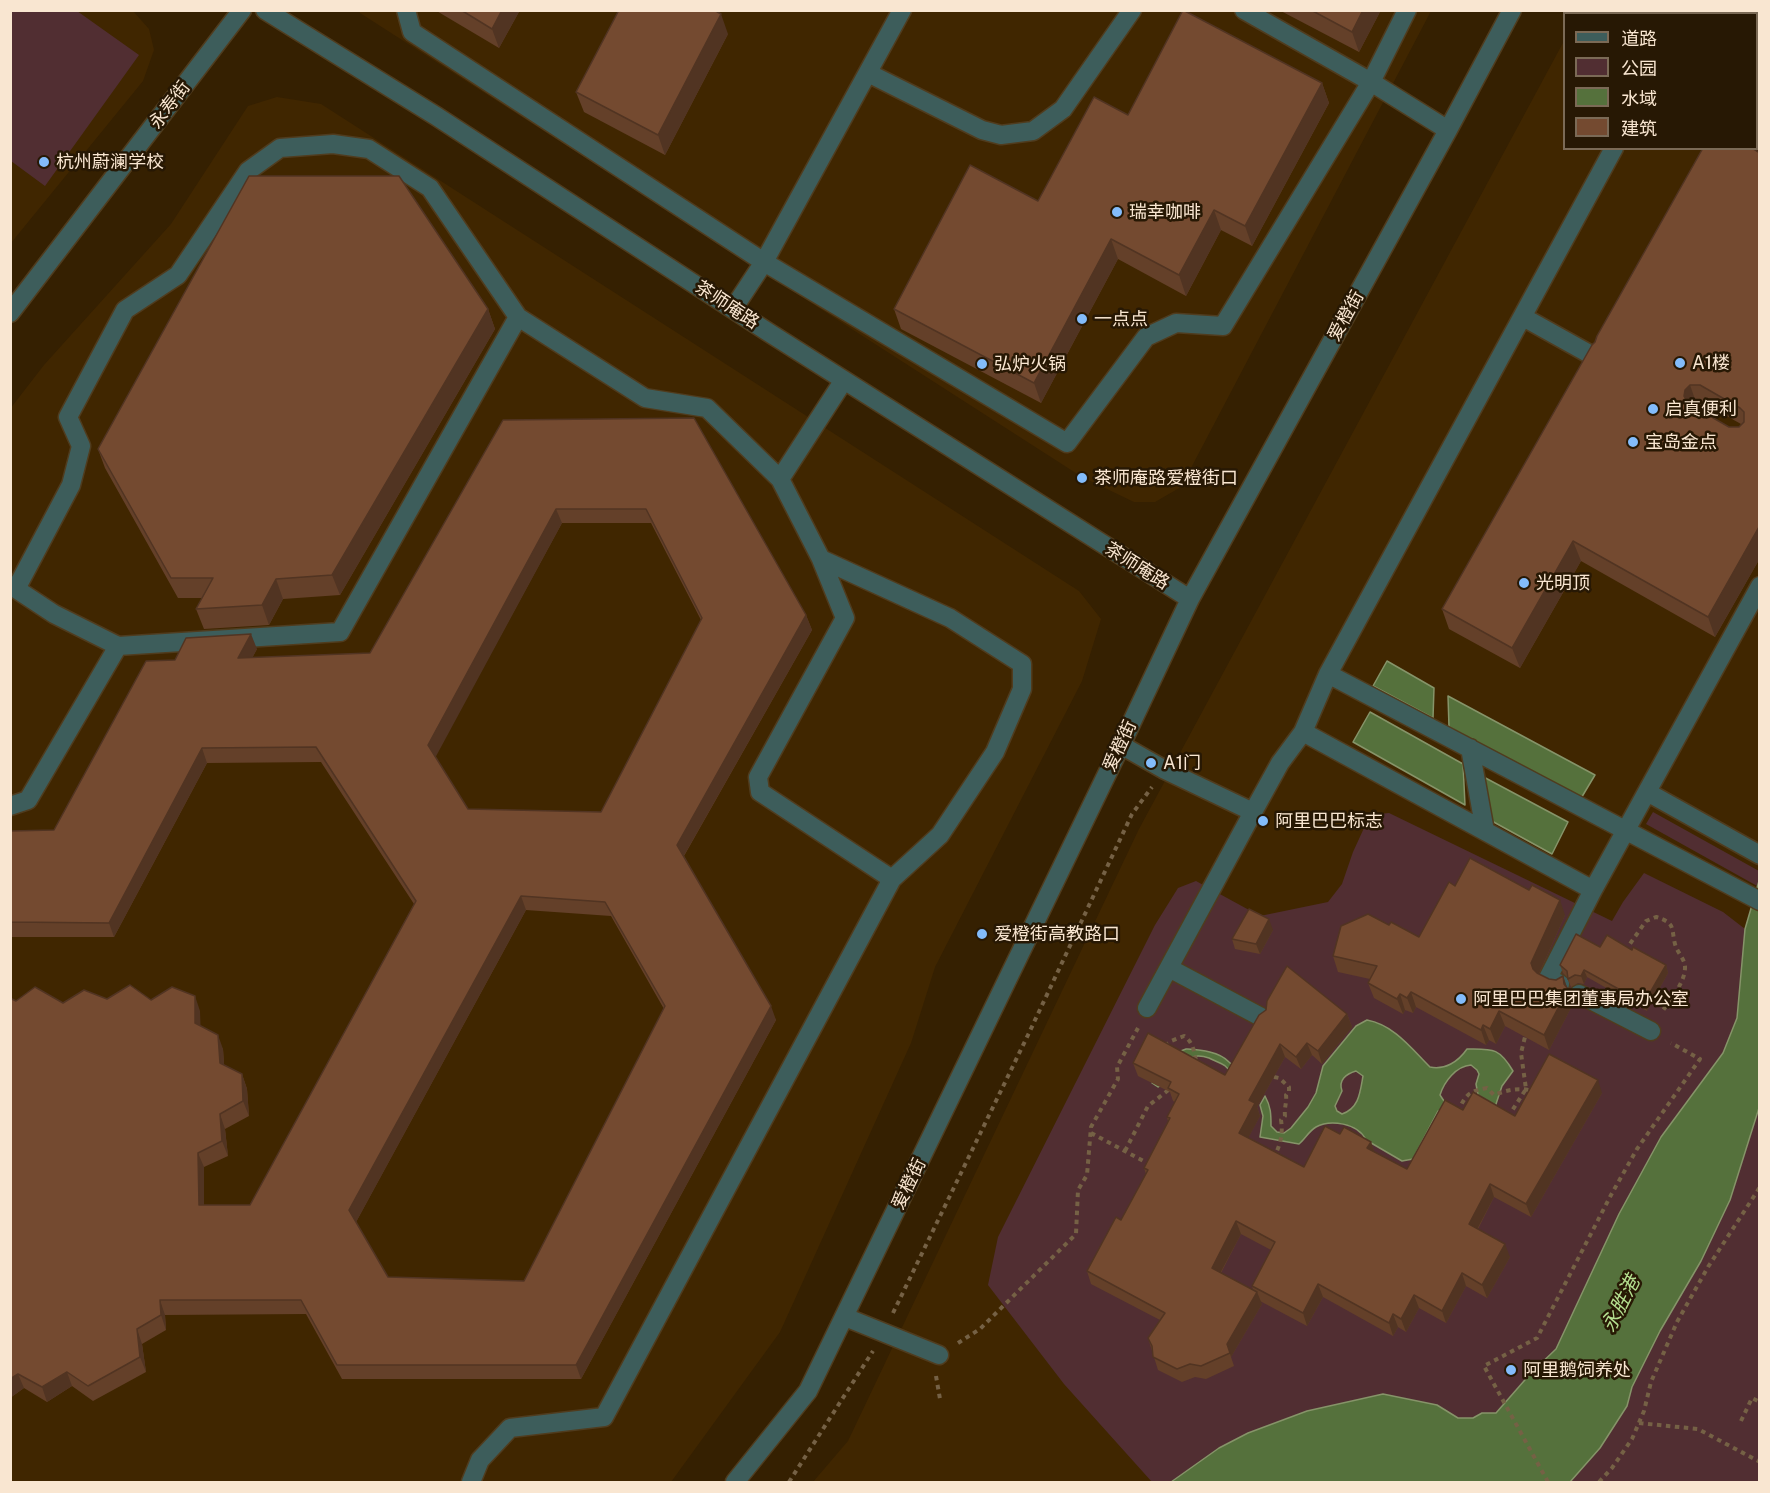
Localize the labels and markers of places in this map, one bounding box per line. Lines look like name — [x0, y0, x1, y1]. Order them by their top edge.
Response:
place label: 杭州蔚澜学校 — [56, 151, 164, 173]
marker: 杭州蔚澜学校 — [37, 155, 51, 169]
place label: 瑞幸咖啡 — [1129, 201, 1201, 223]
marker: 瑞幸咖啡 — [1110, 205, 1124, 219]
place label: 一点点 — [1094, 308, 1148, 330]
marker: 一点点 — [1075, 312, 1089, 326]
place label: A1楼 — [1692, 352, 1730, 374]
place label: 弘炉火锅 — [994, 353, 1066, 375]
marker: A1楼 — [1673, 356, 1687, 370]
marker: 弘炉火锅 — [975, 357, 989, 371]
place label: 启真便利 — [1665, 398, 1737, 420]
marker: 启真便利 — [1646, 402, 1660, 416]
place label: 宝岛金点 — [1645, 431, 1717, 453]
marker: 宝岛金点 — [1626, 435, 1640, 449]
place label: 茶师庵路爱橙街口 — [1094, 467, 1238, 489]
marker: 茶师庵路爱橙街口 — [1075, 471, 1089, 485]
place label: 光明顶 — [1536, 572, 1590, 594]
marker: 光明顶 — [1517, 576, 1531, 590]
place label: A1门 — [1163, 752, 1201, 774]
marker: A1门 — [1144, 756, 1158, 770]
place label: 阿里巴巴标志 — [1275, 810, 1383, 832]
marker: 阿里巴巴标志 — [1256, 814, 1270, 828]
place label: 爱橙街高教路口 — [994, 923, 1120, 945]
marker: 爱橙街高教路口 — [975, 927, 989, 941]
place label: 阿里巴巴集团董事局办公室 — [1473, 988, 1689, 1010]
marker: 阿里巴巴集团董事局办公室 — [1454, 992, 1468, 1006]
place label: 阿里鹅饲养处 — [1523, 1359, 1631, 1381]
marker: 阿里鹅饲养处 — [1504, 1363, 1518, 1377]

